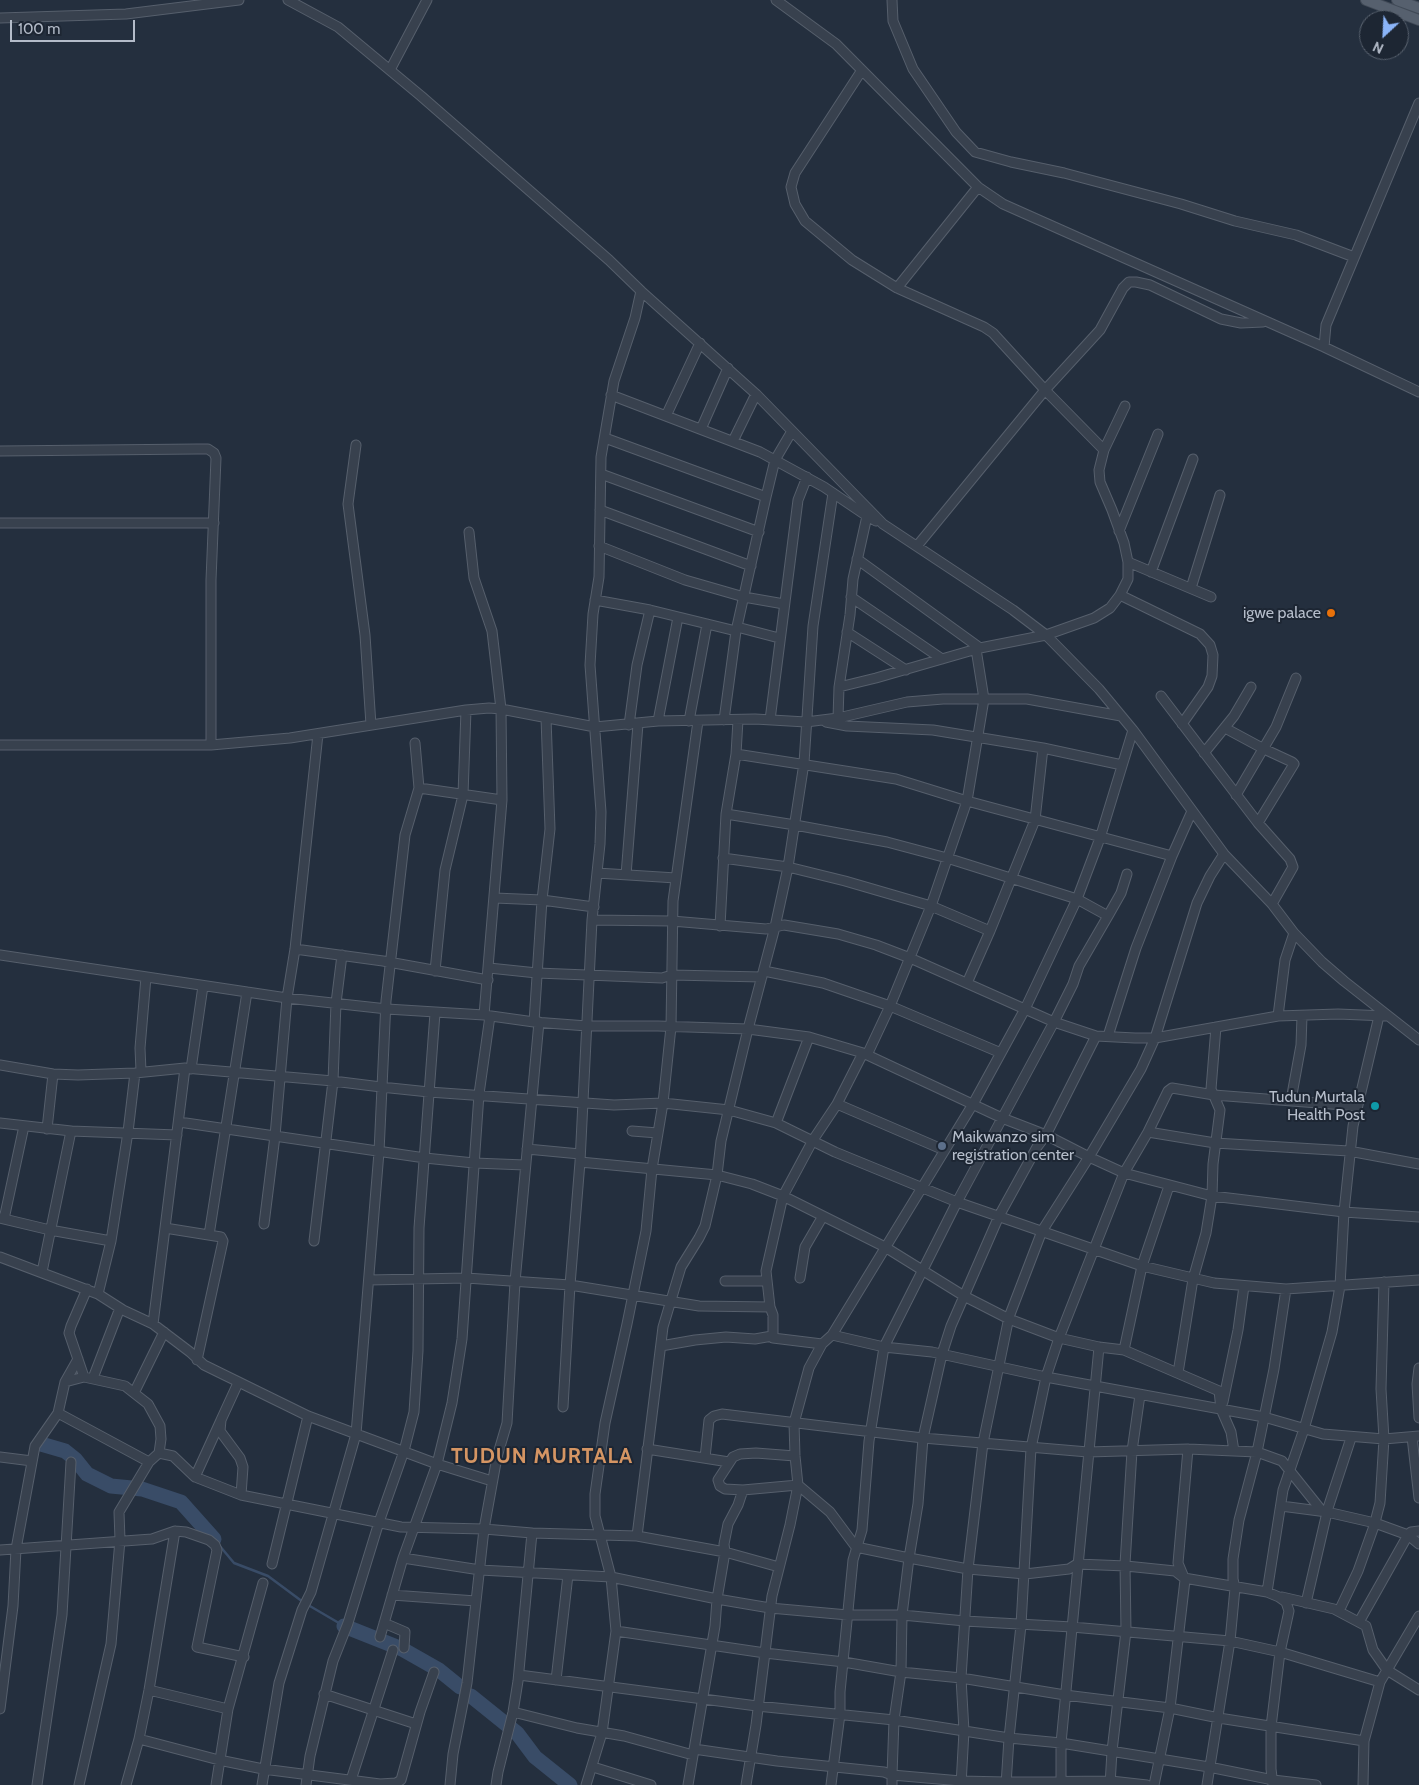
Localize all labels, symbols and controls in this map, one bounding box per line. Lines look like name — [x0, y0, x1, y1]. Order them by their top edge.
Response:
scale bar — [12, 10, 138, 42]
north arrow — [1359, 10, 1409, 60]
text: 100 m — [18, 20, 60, 38]
text: N — [1370, 37, 1386, 58]
place label: igwe palace — [1243, 603, 1321, 623]
marker: igwe palace — [1325, 607, 1337, 619]
place label: Tudun Murtala Health Post — [1269, 1087, 1365, 1125]
marker: Tudun Murtala Health Post — [1369, 1100, 1381, 1112]
place label: Maikwanzo sim registration center — [952, 1127, 1074, 1165]
marker: Maikwanzo sim registration center — [936, 1140, 948, 1152]
district label: TUDUN MURTALA — [449, 1444, 635, 1470]

